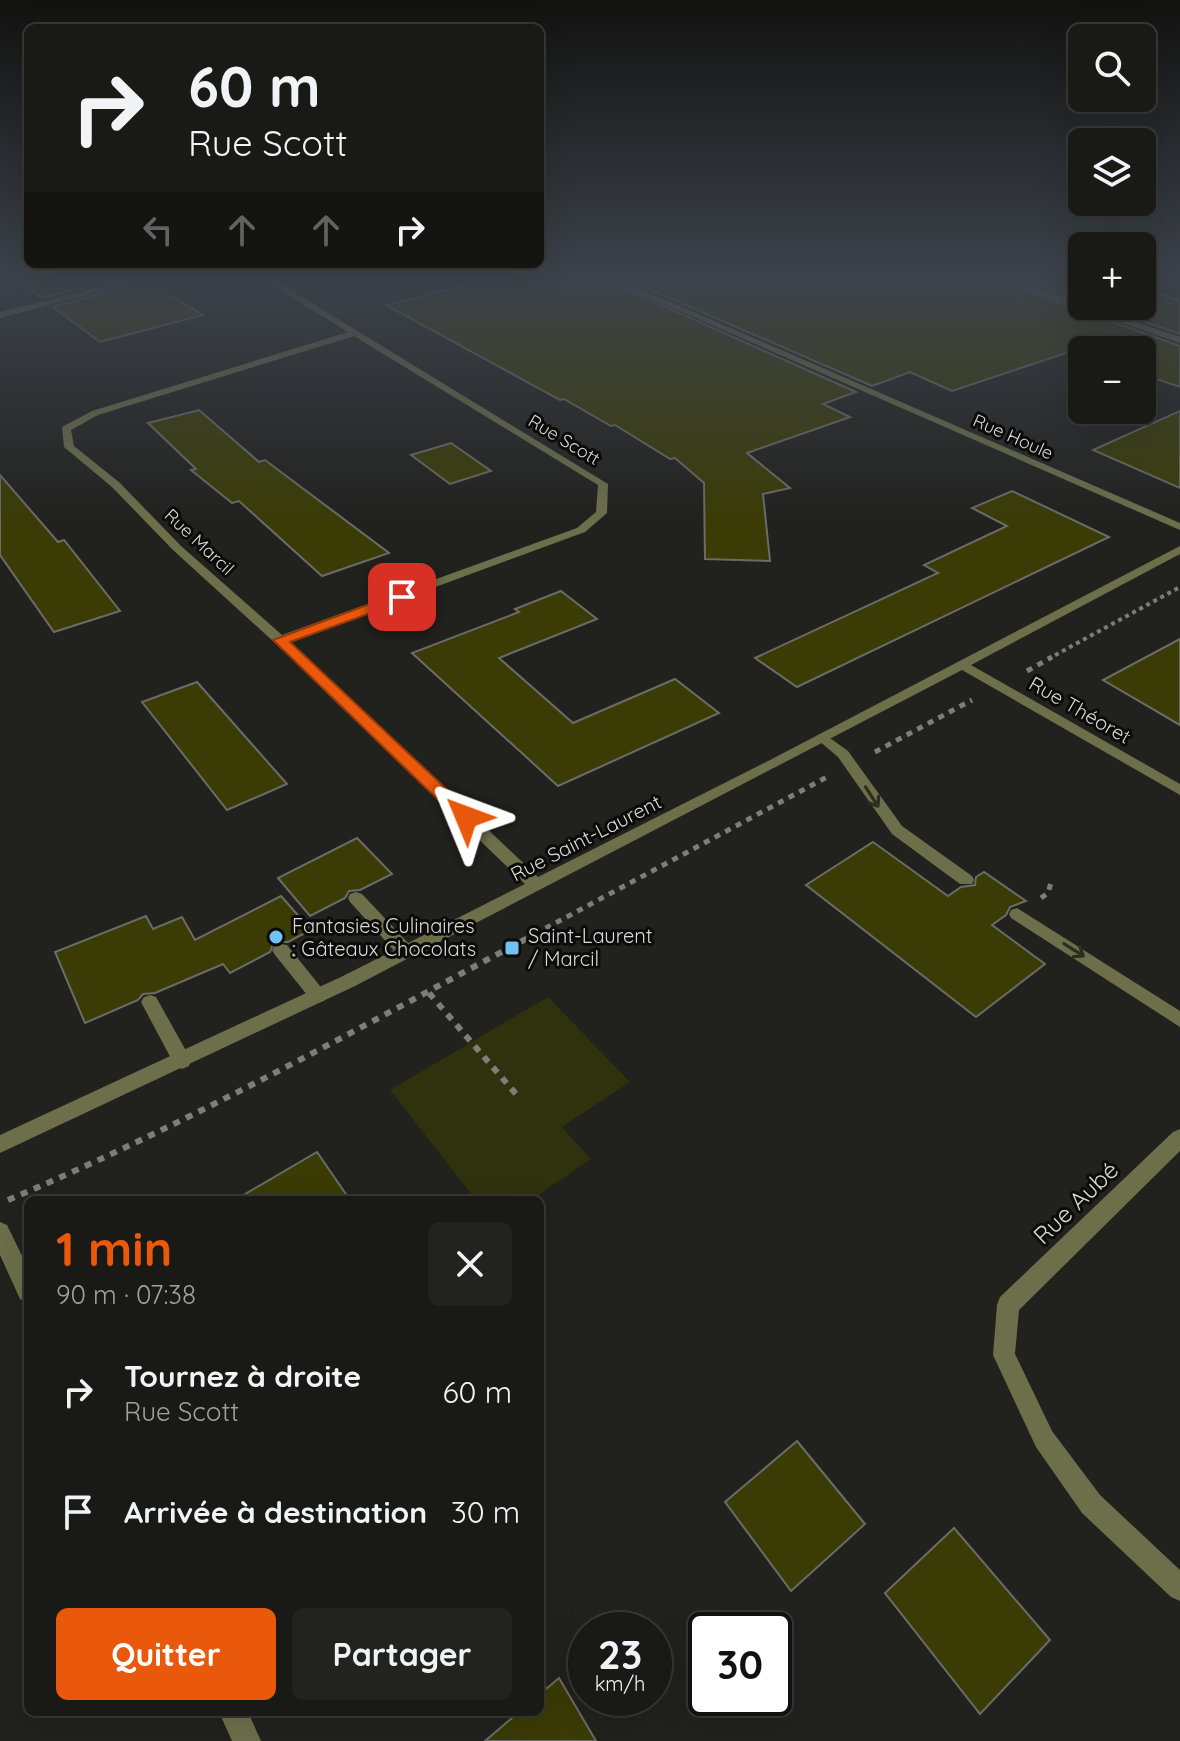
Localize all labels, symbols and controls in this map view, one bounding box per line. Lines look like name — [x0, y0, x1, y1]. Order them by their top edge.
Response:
map controls — [1068, 24, 1156, 424]
button: search — [1068, 24, 1156, 112]
text: 60 m — [188, 51, 321, 121]
icon: right — [56, 56, 160, 160]
text: Rue Scott — [188, 120, 347, 165]
button: layers — [1068, 128, 1156, 216]
icon: left — [136, 208, 180, 252]
icon: ahead — [220, 208, 264, 252]
icon: ahead — [304, 208, 348, 252]
icon: right — [388, 208, 432, 252]
button: + — [1068, 232, 1156, 320]
button: − — [1068, 336, 1156, 424]
street label: Rue Scott — [524, 409, 604, 470]
street label: Rue Houle — [970, 409, 1057, 464]
street label: Rue Marcil — [160, 504, 239, 580]
pin — [368, 563, 436, 631]
icon: arrive — [380, 575, 424, 619]
street label: Rue Théoret — [1025, 670, 1136, 749]
position arrow — [424, 775, 508, 859]
one-way arrow — [864, 785, 880, 807]
street label: Rue Saint-Laurent — [506, 789, 666, 886]
place label: Fantasies Culinaires : Gâteaux Chocolats — [292, 913, 476, 961]
place label: Saint-Laurent / Marcil — [528, 923, 653, 971]
marker: Fantasies Culinaires : Gâteaux Chocolats — [267, 928, 285, 946]
marker: Saint-Laurent / Marcil — [503, 939, 521, 957]
one-way arrow — [1063, 942, 1085, 959]
street label: Rue Aubé — [1027, 1154, 1124, 1250]
text: 1 min — [56, 1218, 172, 1278]
button: close — [428, 1222, 512, 1306]
text: 90 m · 07:38 — [56, 1278, 196, 1311]
text: Tournez à droite — [124, 1357, 361, 1395]
icon: right — [56, 1370, 100, 1414]
text: 60 m — [442, 1373, 512, 1411]
text: Rue Scott — [124, 1395, 239, 1428]
icon: arrive — [56, 1490, 100, 1534]
text: Arrivée à destination — [124, 1493, 427, 1531]
text: 30 m — [451, 1493, 520, 1531]
button: Quitter — [56, 1608, 276, 1700]
button: Partager — [292, 1608, 512, 1700]
speed limit sign: 30 — [688, 1612, 792, 1716]
text: 23 — [598, 1629, 642, 1679]
text: km/h — [595, 1671, 645, 1696]

